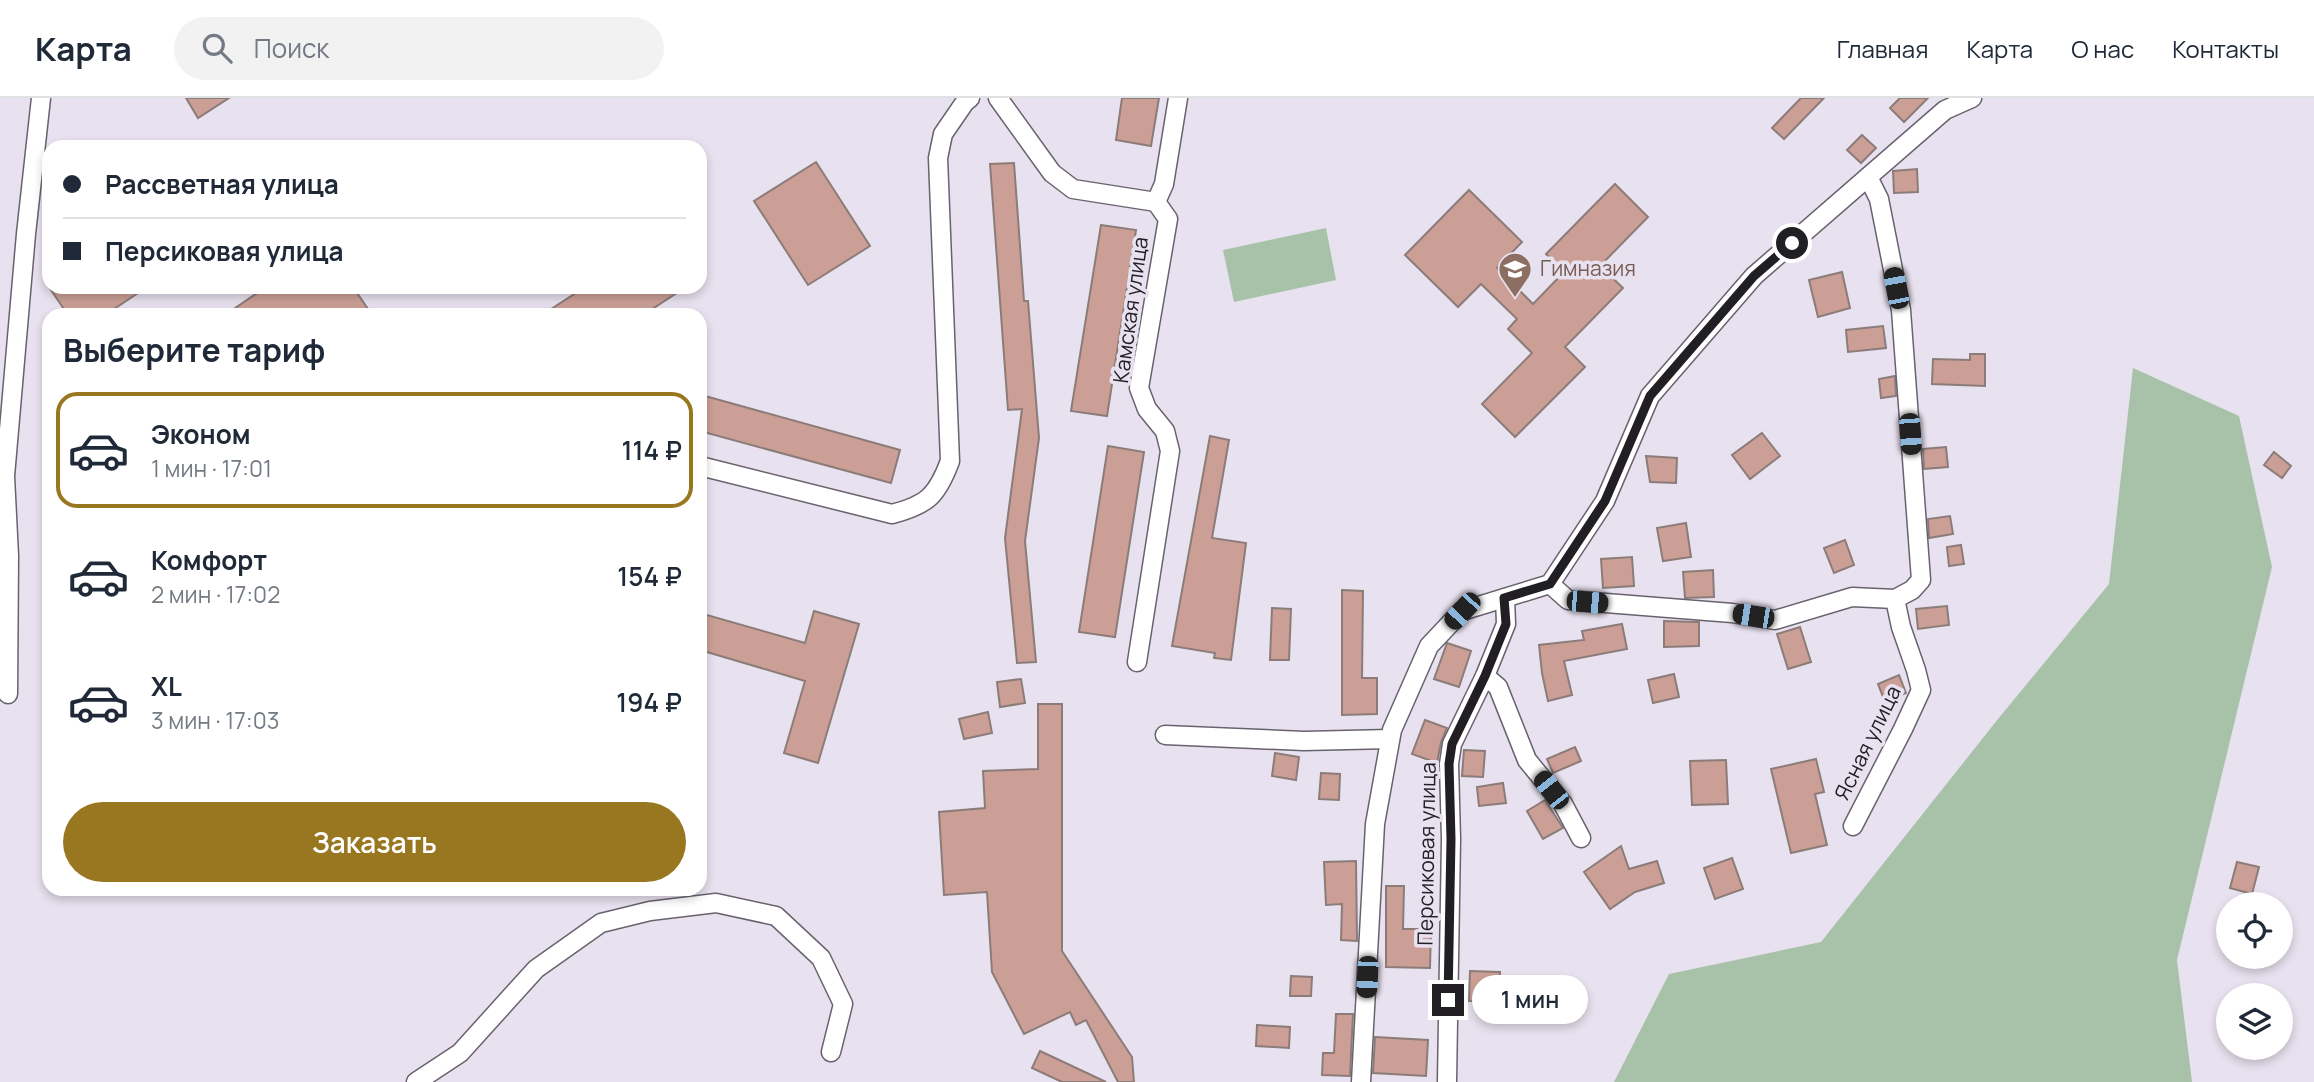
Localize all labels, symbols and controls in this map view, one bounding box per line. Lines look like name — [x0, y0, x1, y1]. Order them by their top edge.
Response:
search box — [174, 17, 664, 80]
text: Карта — [35, 26, 132, 71]
icon: search — [198, 29, 236, 67]
text: Поиск — [254, 30, 329, 66]
text: Главная — [1837, 32, 1928, 65]
text: Карта — [1966, 32, 2033, 65]
text: О нас — [2071, 32, 2134, 65]
text: Контакты — [2172, 32, 2279, 65]
text: Рассветная улица — [105, 166, 339, 202]
route start — [1776, 227, 1808, 259]
text: Персиковая улица — [105, 233, 343, 269]
street label: Камская улица — [1106, 235, 1154, 385]
school or university icon: Гимназия — [1496, 250, 1534, 299]
place label: Гимназия — [1540, 254, 1636, 282]
car — [1882, 265, 1911, 311]
text: Выберите тариф — [63, 328, 325, 372]
car — [1899, 412, 1922, 456]
text: Эконом — [151, 416, 251, 452]
icon: car — [67, 419, 130, 482]
text: 114 ₽ — [621, 432, 682, 468]
text: 1 мин · 17:01 — [151, 452, 272, 484]
text: Комфорт — [151, 542, 267, 578]
icon: car — [67, 545, 130, 608]
text: 154 ₽ — [617, 558, 682, 594]
text: 2 мин · 17:02 — [151, 578, 280, 610]
car — [1440, 588, 1485, 634]
car — [1566, 590, 1609, 614]
car — [1731, 602, 1776, 630]
text: XL — [151, 668, 182, 704]
icon: car — [67, 671, 130, 734]
street label: Ясная улица — [1827, 681, 1907, 804]
text: 194 ₽ — [616, 684, 682, 720]
text: 3 мин · 17:03 — [151, 704, 279, 736]
street label: Персиковая улица — [1410, 762, 1442, 946]
car — [1530, 767, 1573, 813]
button: Заказать — [63, 802, 686, 882]
map controls — [2216, 892, 2293, 1060]
button: locate — [2216, 892, 2293, 969]
car — [1356, 955, 1379, 999]
callout: 1 мин — [1472, 976, 1588, 1024]
text: 1 мин — [1501, 983, 1559, 1015]
button: layers — [2216, 983, 2293, 1060]
route end — [1432, 984, 1464, 1016]

